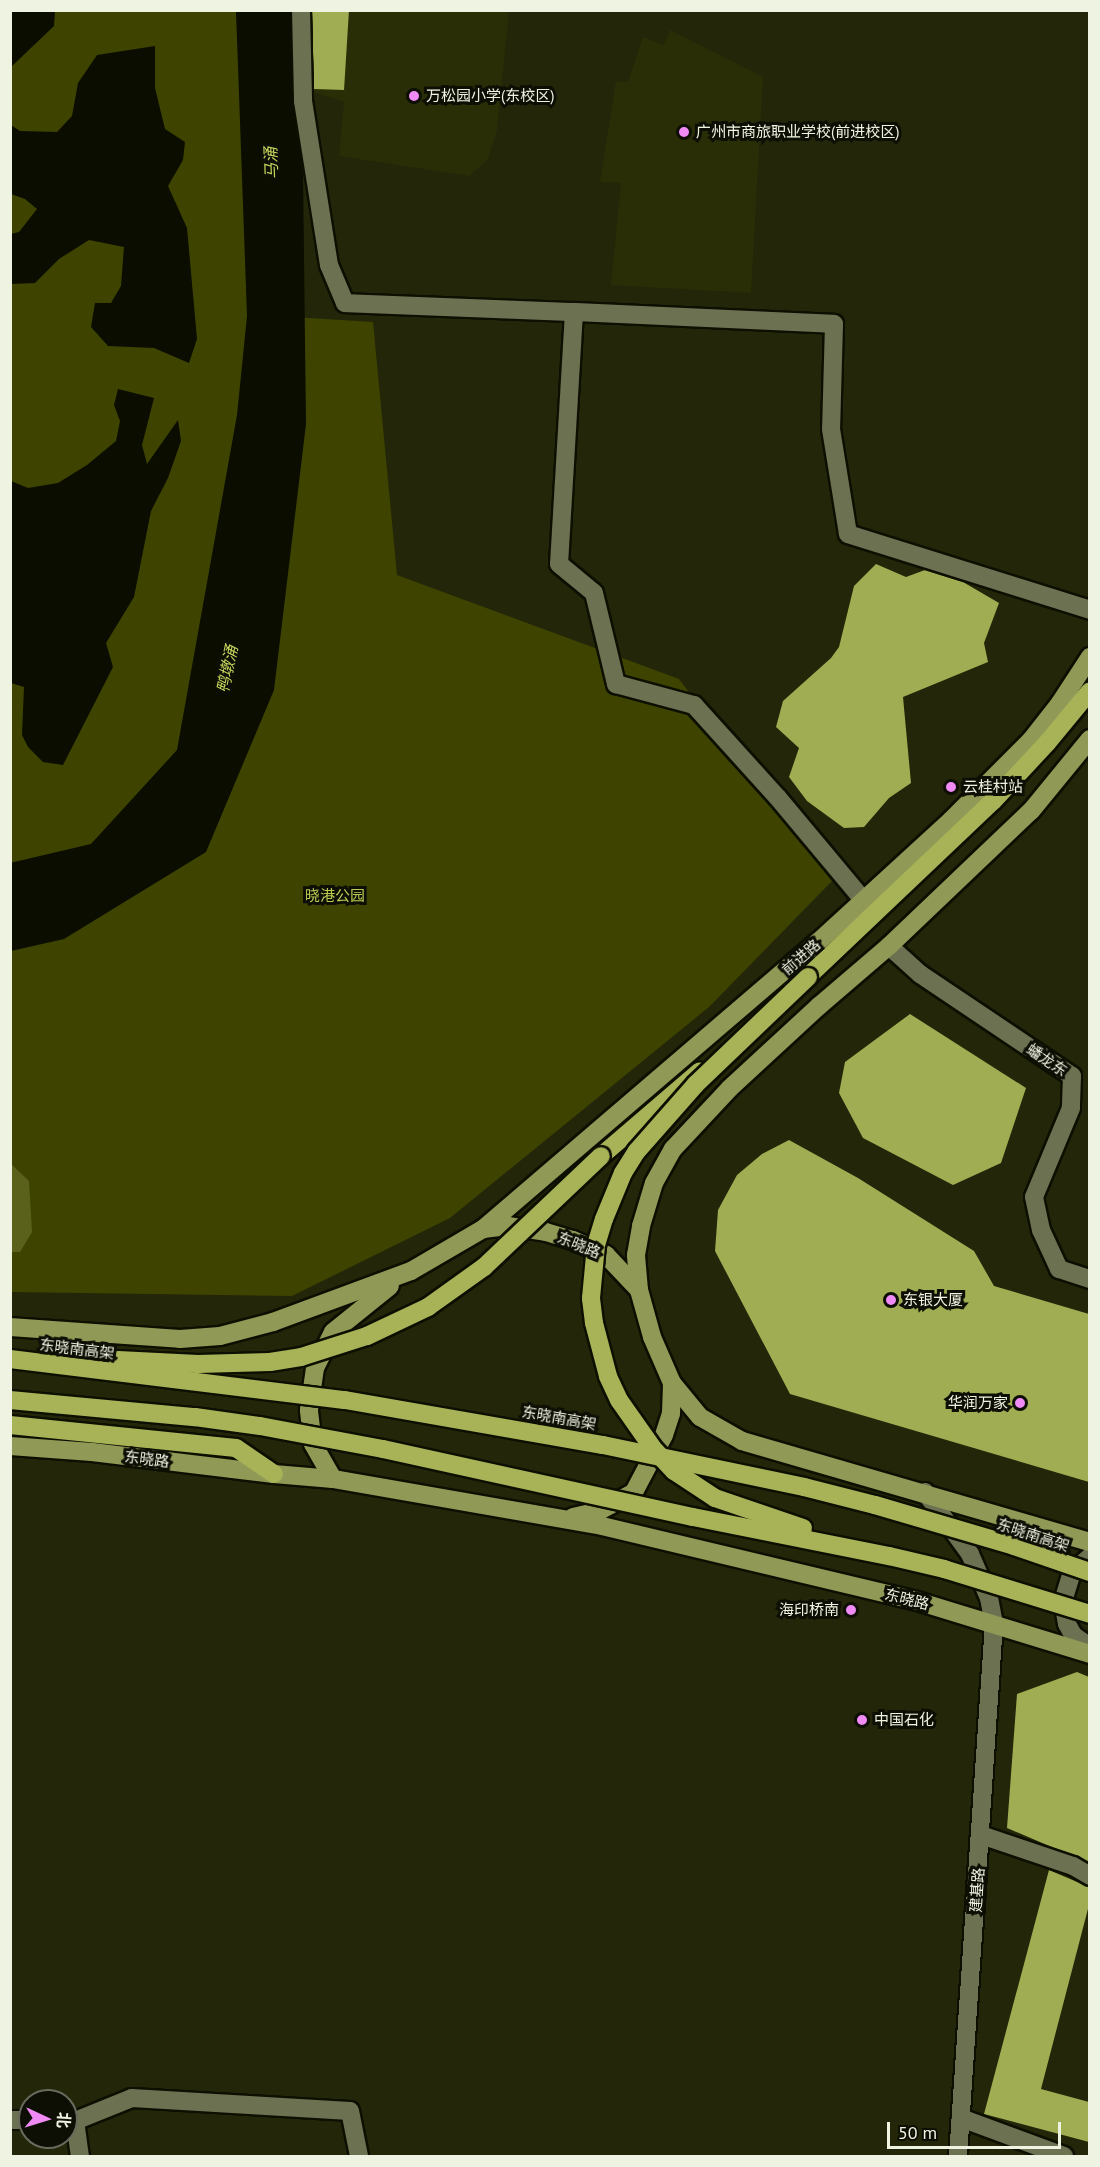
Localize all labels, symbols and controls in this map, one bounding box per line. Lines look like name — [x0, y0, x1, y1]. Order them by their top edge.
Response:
place label: 万松园小学(东校区) — [426, 87, 554, 105]
marker: 万松园小学(东校区) — [407, 89, 421, 103]
place label: 广州市商旅职业学校(前进校区) — [696, 123, 899, 141]
marker: 广州市商旅职业学校(前进校区) — [677, 125, 691, 139]
water label: 马涌 — [261, 147, 281, 179]
water label: 鸭墩涌 — [213, 644, 241, 694]
place label: 云桂村站 — [963, 778, 1023, 796]
marker: 云桂村站 — [944, 780, 958, 794]
park label: 晓港公园 — [305, 887, 365, 905]
street label: 前进路 — [778, 935, 824, 979]
street label: 蟠龙东 — [1023, 1040, 1071, 1080]
street label: 东晓路 — [555, 1228, 603, 1262]
place label: 东银大厦 — [903, 1291, 963, 1309]
marker: 东银大厦 — [884, 1293, 898, 1307]
street label: 东晓南高架 — [39, 1335, 115, 1363]
place label: 华润万家 — [948, 1394, 1008, 1412]
marker: 华润万家 — [1013, 1396, 1027, 1410]
street label: 东晓南高架 — [521, 1403, 597, 1433]
street label: 东晓路 — [124, 1447, 170, 1471]
street label: 东晓南高架 — [995, 1515, 1071, 1555]
street label: 东晓路 — [883, 1585, 931, 1613]
place label: 海印桥南 — [779, 1601, 839, 1619]
marker: 海印桥南 — [844, 1603, 858, 1617]
place label: 中国石化 — [874, 1711, 934, 1729]
marker: 中国石化 — [855, 1713, 869, 1727]
street label: 建基路 — [966, 1867, 988, 1913]
north arrow — [18, 2089, 78, 2149]
scale bar — [890, 2110, 1064, 2148]
text: 北 — [53, 2111, 74, 2129]
text: 50 m — [898, 2121, 937, 2144]

